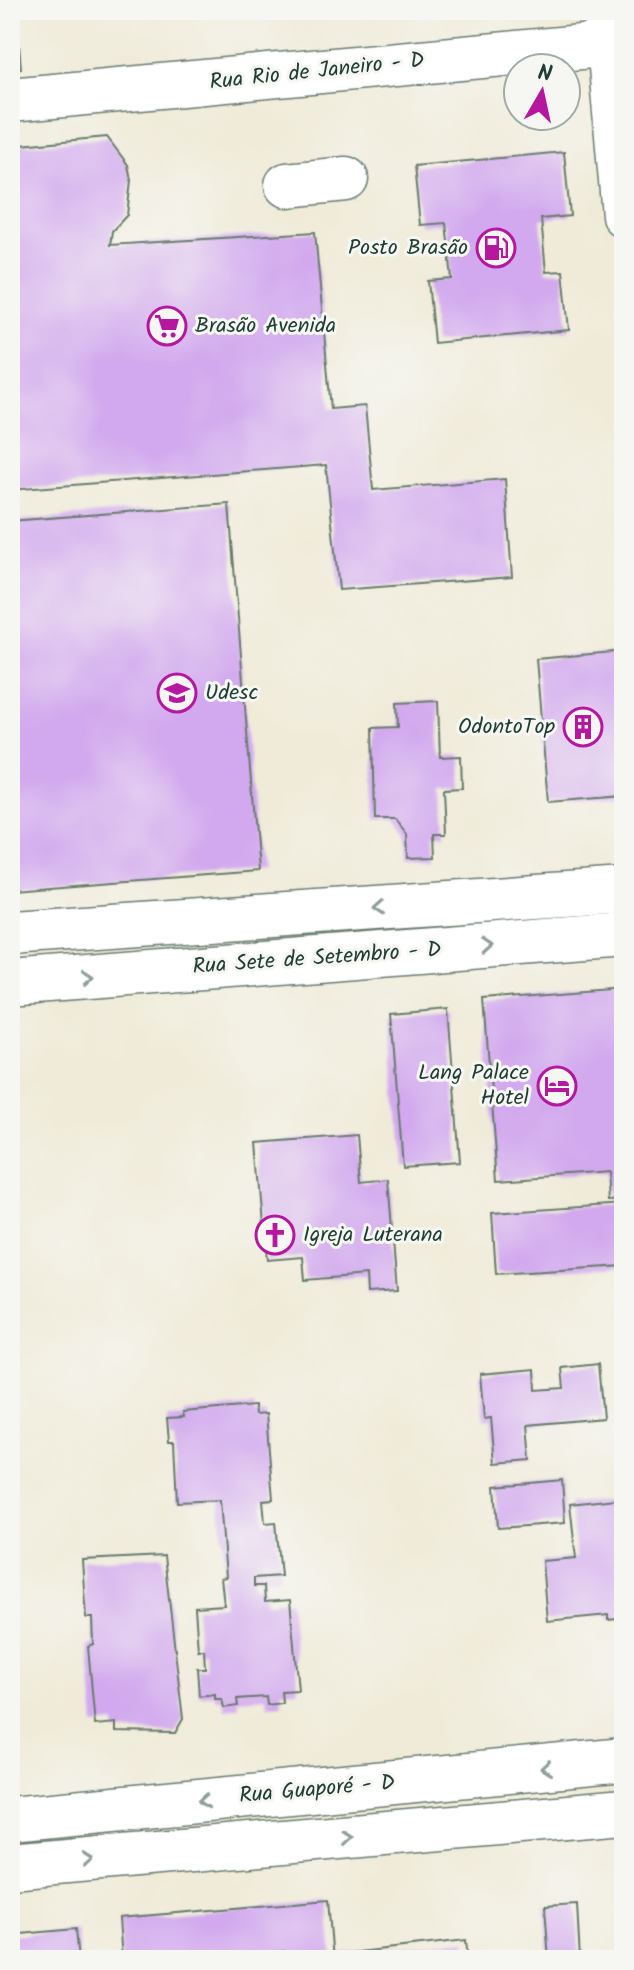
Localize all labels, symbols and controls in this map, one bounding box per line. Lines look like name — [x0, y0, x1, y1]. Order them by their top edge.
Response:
street label: Rua Rio de Janeiro - D — [208, 43, 426, 101]
north arrow — [502, 52, 582, 132]
text: N — [535, 56, 554, 93]
fuel station icon: Posto Brasão — [475, 227, 517, 269]
place label: Posto Brasão — [348, 231, 468, 266]
supermarket icon: Brasão Avenida — [146, 305, 188, 347]
place label: Brasão Avenida — [195, 309, 336, 344]
school or university icon: Udesc — [156, 672, 198, 714]
place label: Udesc — [205, 676, 258, 711]
building icon: OdontoTop — [562, 706, 604, 748]
place label: OdontoTop — [458, 710, 555, 745]
one-way arrow — [372, 899, 385, 916]
street label: Rua Sete de Setembro - D — [191, 933, 443, 985]
one-way arrow — [481, 938, 494, 955]
one-way arrow — [82, 969, 95, 986]
place label: Lang Palace Hotel — [418, 1056, 530, 1116]
hotel icon: Lang Palace Hotel — [536, 1065, 578, 1107]
church icon: Igreja Luterana — [254, 1214, 296, 1256]
place label: Igreja Luterana — [303, 1218, 443, 1253]
one-way arrow — [539, 1759, 552, 1776]
street label: Rua Guaporé - D — [238, 1766, 396, 1814]
one-way arrow — [197, 1792, 210, 1809]
one-way arrow — [341, 1829, 354, 1846]
one-way arrow — [82, 1851, 95, 1868]

